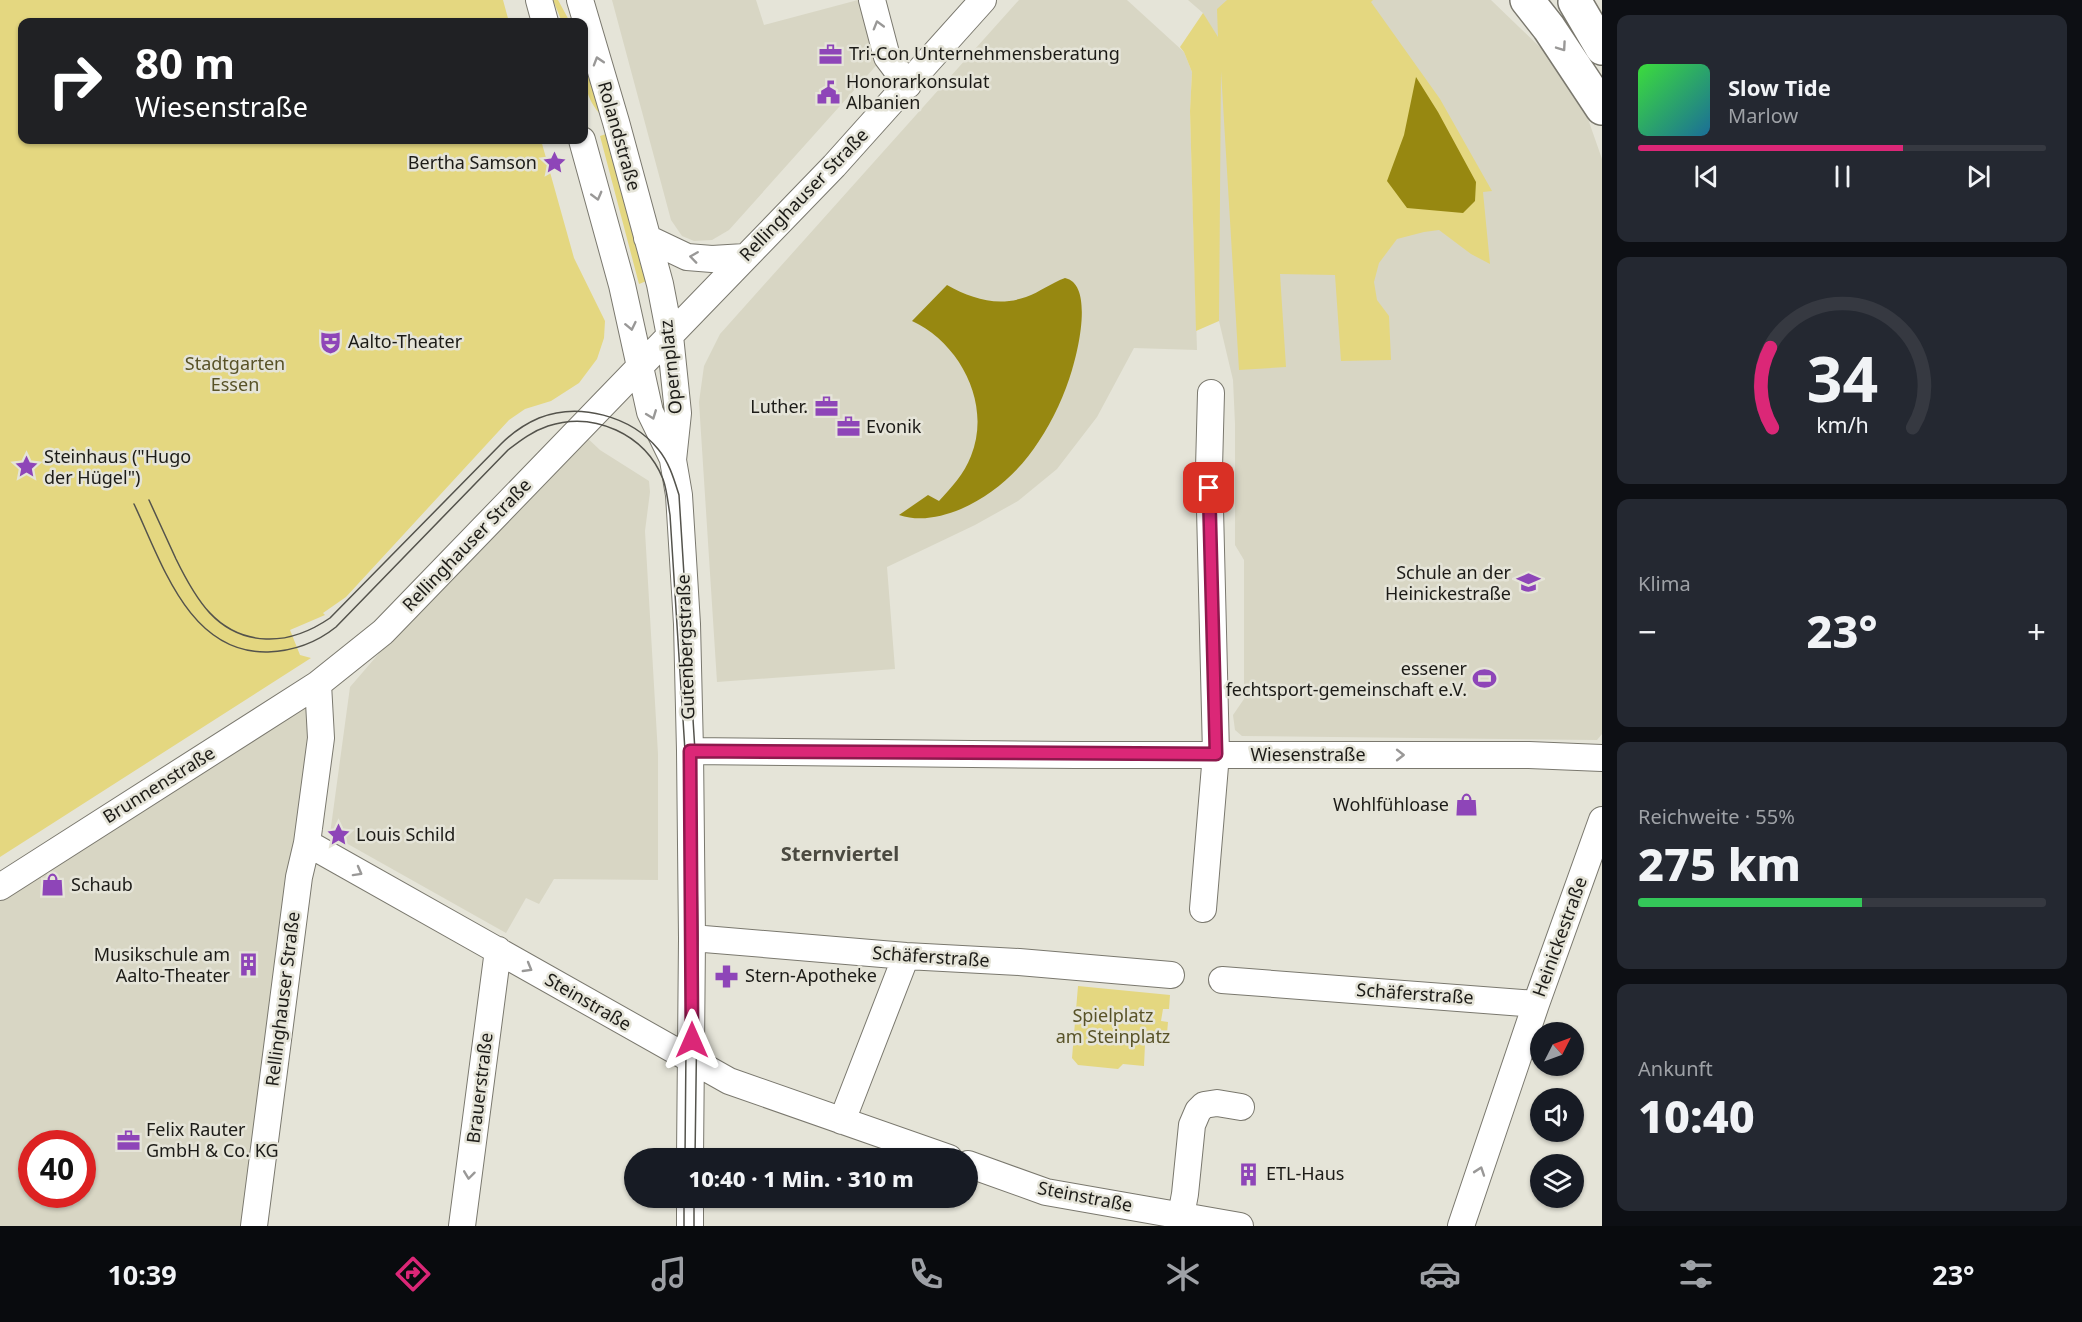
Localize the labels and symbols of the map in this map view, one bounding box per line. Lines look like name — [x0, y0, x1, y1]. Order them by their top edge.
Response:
one-way arrow — [873, 20, 886, 30]
office icon: Tri-Con Unternehmensberatung — [818, 41, 844, 67]
place label: Tri-Con Unternehmensberatung — [849, 41, 1120, 65]
one-way arrow — [1555, 41, 1566, 52]
one-way arrow — [593, 56, 605, 66]
place label: Honorarkonsulat Albanien — [846, 69, 990, 114]
street label: Rolandstraße — [593, 78, 647, 193]
public building icon: Honorarkonsulat Albanien — [815, 79, 841, 105]
street label: Rellinghauser Straße — [734, 123, 873, 266]
place label: Bertha Samson — [408, 150, 537, 174]
place icon: Bertha Samson — [542, 150, 568, 176]
one-way arrow — [590, 191, 603, 201]
one-way arrow — [690, 252, 699, 264]
street label: Opernplatz — [653, 319, 687, 415]
one-way arrow — [624, 320, 637, 330]
theatre icon: Aalto-Theater — [317, 329, 343, 355]
place label: Aalto-Theater — [348, 329, 463, 353]
park label: Stadtgarten Essen — [185, 351, 285, 396]
place label: Luther. — [750, 394, 808, 418]
office icon: Luther. — [813, 394, 839, 420]
one-way arrow — [645, 408, 657, 419]
office icon: Evonik — [835, 414, 861, 440]
place label: Evonik — [866, 414, 922, 438]
place label: Steinhaus ("Hugo der Hügel") — [44, 444, 191, 489]
place icon: Steinhaus ("Hugo der Hügel") — [13, 454, 39, 480]
pin — [1183, 462, 1234, 513]
street label: Rellinghauser Straße — [397, 473, 536, 616]
place label: Schule an der Heinickestraße — [1385, 560, 1512, 605]
school or university icon: Schule an der Heinickestraße — [1516, 570, 1542, 596]
street label: Gutenbergstraße — [670, 574, 700, 720]
place label: essener fechtsport-gemeinschaft e.V. — [1226, 656, 1468, 701]
sports icon: essener fechtsport-gemeinschaft e.V. — [1472, 666, 1498, 692]
street label: Brunnenstraße — [98, 740, 219, 828]
street label: Wiesenstraße — [1250, 742, 1366, 766]
one-way arrow — [1396, 749, 1405, 761]
place label: Wohlfühloase — [1333, 792, 1449, 816]
shop icon: Wohlfühloase — [1454, 792, 1480, 818]
place icon: Louis Schild — [325, 822, 351, 848]
place label: Louis Schild — [356, 822, 455, 846]
district label: Sternviertel — [781, 840, 899, 867]
one-way arrow — [352, 865, 363, 876]
shop icon: Schaub — [40, 872, 66, 898]
place label: Schaub — [71, 872, 133, 896]
street label: Heinickestraße — [1526, 873, 1592, 1000]
street label: Rellinghauser Straße — [259, 910, 305, 1088]
street label: Schäferstraße — [872, 940, 990, 972]
place label: Musikschule am Aalto-Theater — [94, 942, 231, 987]
building icon: Musikschule am Aalto-Theater — [235, 952, 261, 978]
one-way arrow — [522, 961, 532, 972]
pharmacy icon: Stern-Apotheke — [714, 963, 740, 989]
place label: Stern-Apotheke — [745, 963, 877, 987]
street label: Steinstraße — [541, 967, 636, 1036]
street label: Schäferstraße — [1356, 977, 1474, 1009]
park label: Spielplatz am Steinplatz — [1056, 1003, 1170, 1048]
position arrow — [660, 1008, 724, 1072]
north arrow — [1530, 1022, 1584, 1076]
street label: Brauerstraße — [460, 1031, 498, 1145]
place label: Felix Rauter GmbH & Co. KG — [146, 1117, 279, 1162]
office icon: Felix Rauter GmbH & Co. KG — [115, 1127, 141, 1153]
speed limit sign: 40 — [18, 1130, 96, 1208]
building icon: ETL-Haus — [1235, 1161, 1261, 1187]
place label: ETL-Haus — [1266, 1161, 1344, 1185]
one-way arrow — [1472, 1166, 1485, 1177]
one-way arrow — [463, 1170, 475, 1179]
street label: Steinstraße — [1036, 1175, 1135, 1217]

